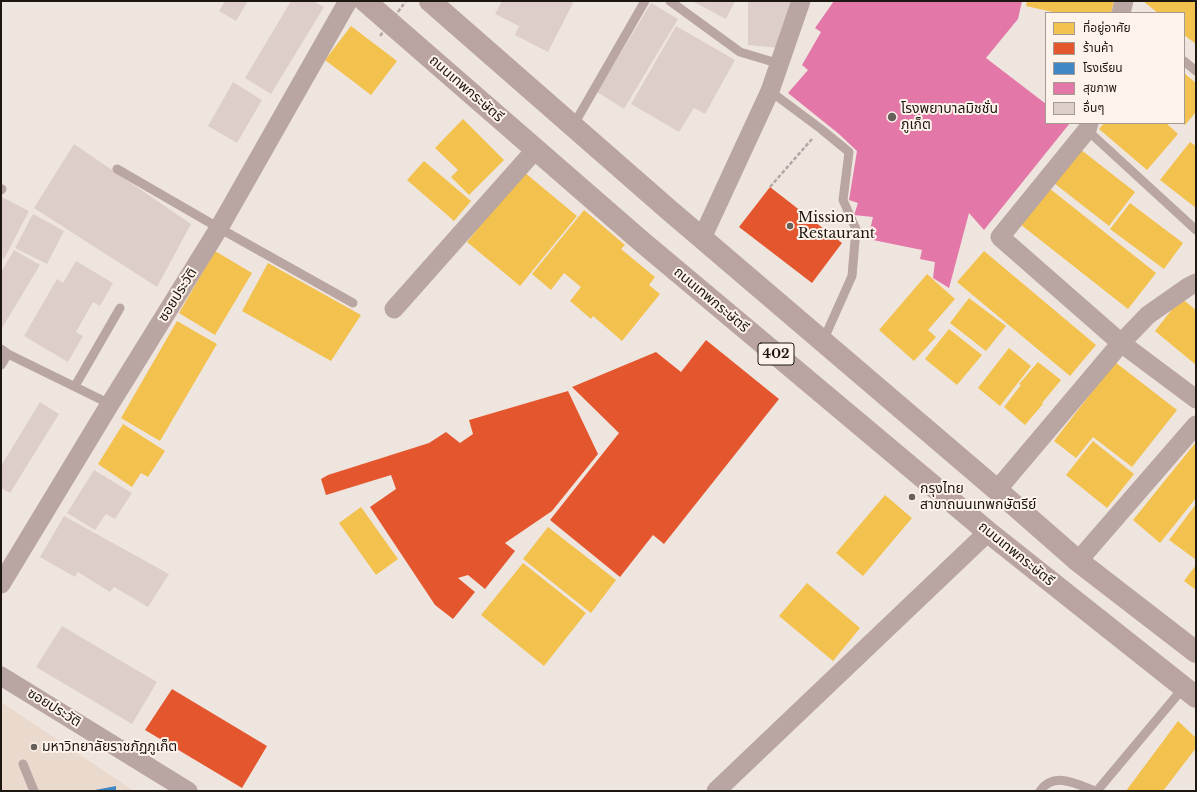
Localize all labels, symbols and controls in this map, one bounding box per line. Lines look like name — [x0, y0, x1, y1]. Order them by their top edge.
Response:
legend — [1045, 12, 1185, 124]
text: ที่อยู่อาศัย — [1083, 20, 1131, 35]
text: ร้านค้า — [1083, 40, 1113, 55]
street label: ถนนเทพกระษัตรี — [426, 52, 506, 126]
text: โรงเรียน — [1083, 60, 1123, 75]
text: สุขภาพ — [1083, 80, 1117, 95]
text: อื่นๆ — [1083, 100, 1104, 115]
place label: โรงพยาบาลมิชชั่น ภูเก็ต — [901, 101, 998, 134]
marker: โรงพยาบาลมิชชั่น ภูเก็ต — [886, 111, 898, 123]
place label: Mission Restaurant — [798, 210, 875, 242]
marker: Mission Restaurant — [785, 221, 795, 231]
street label: ถนนเทพกระษัตรี — [670, 264, 752, 336]
street label: ซอยประวัติ — [155, 265, 201, 325]
road number: 402 — [758, 343, 794, 365]
place label: กรุงไทย สาขาถนนเทพกษัตรีย์ — [920, 481, 1036, 514]
marker: กรุงไทย สาขาถนนเทพกษัตรีย์ — [907, 492, 917, 502]
street label: ถนนเทพกระษัตรี — [975, 518, 1057, 590]
street label: ซอยประวัติ — [24, 685, 84, 731]
place label: มหาวิทยาลัยราชภัฏภูเก็ต — [42, 739, 177, 755]
marker: มหาวิทยาลัยราชภัฏภูเก็ต — [29, 742, 39, 752]

